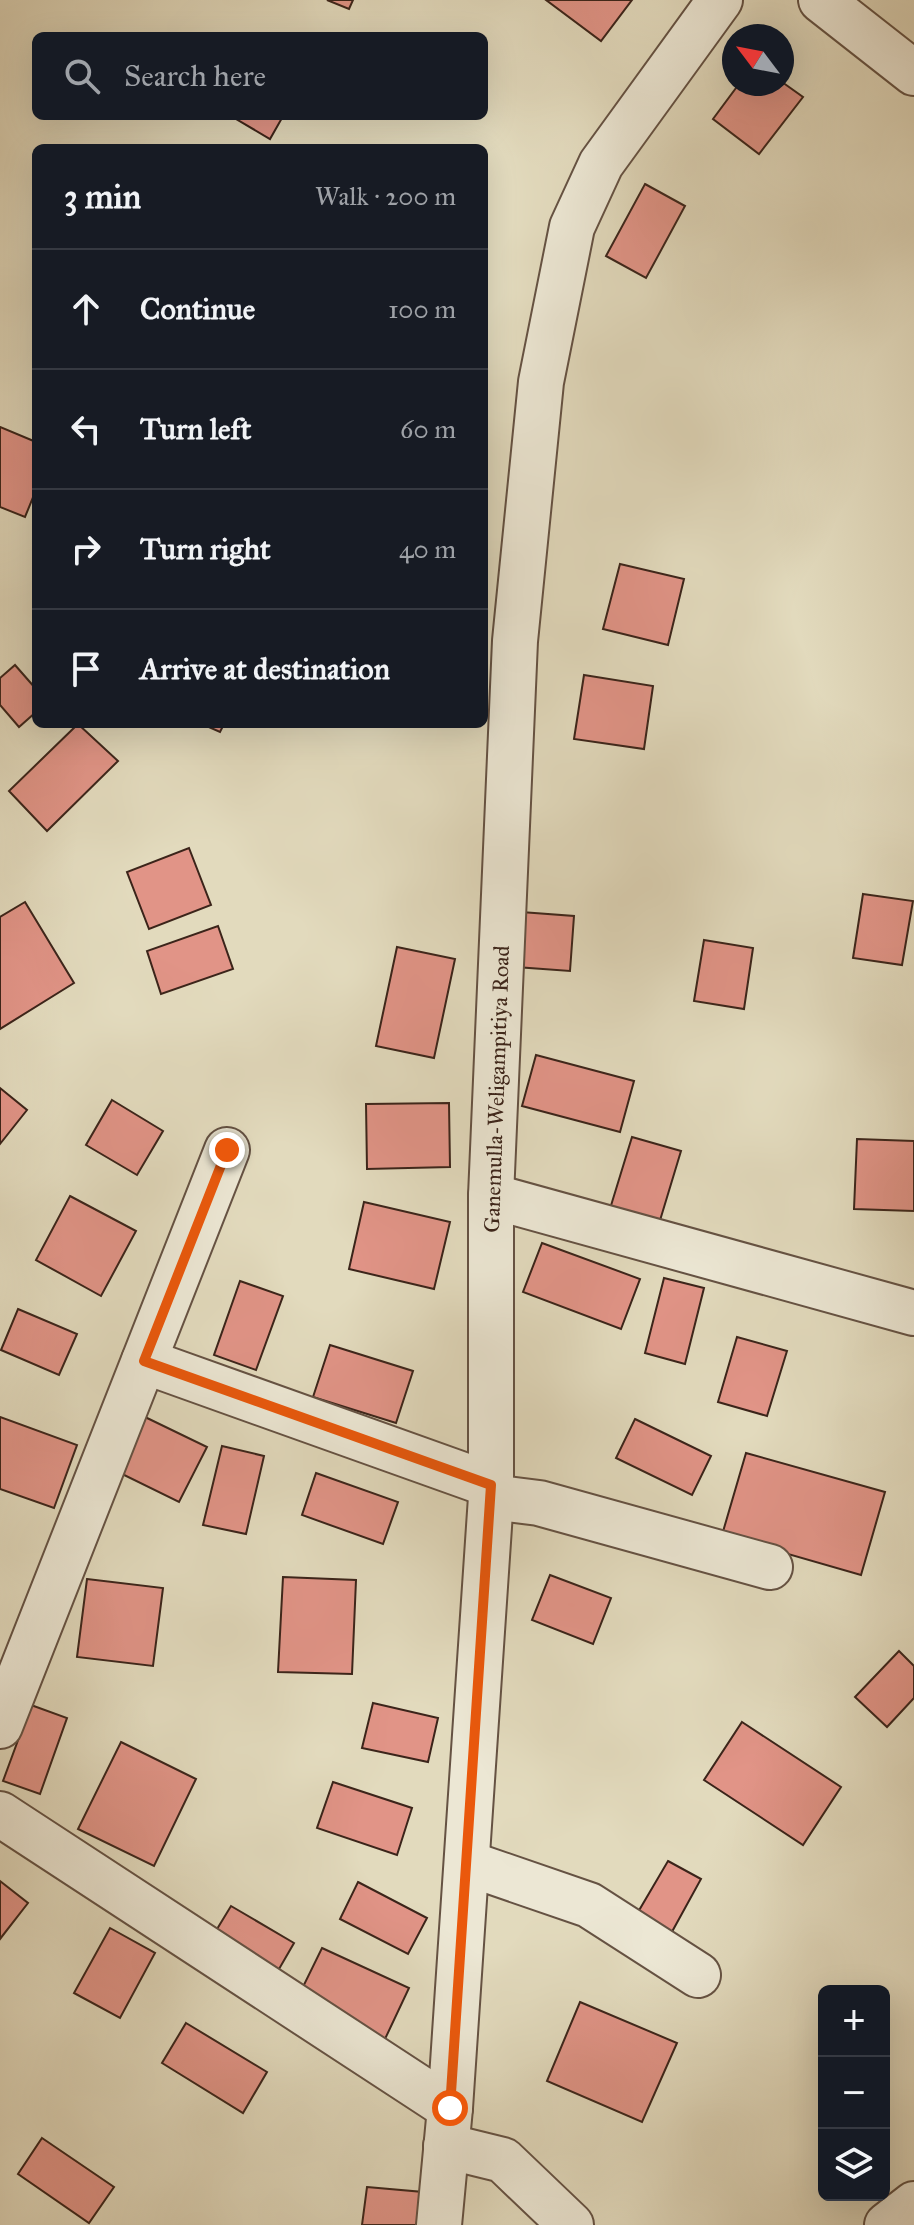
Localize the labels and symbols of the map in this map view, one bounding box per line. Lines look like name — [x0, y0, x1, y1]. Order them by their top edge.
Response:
north arrow — [722, 24, 794, 96]
street label: Ganemulla-Weligampitiya Road — [478, 945, 515, 1233]
route end — [209, 1132, 245, 1168]
route start — [432, 2090, 468, 2126]

